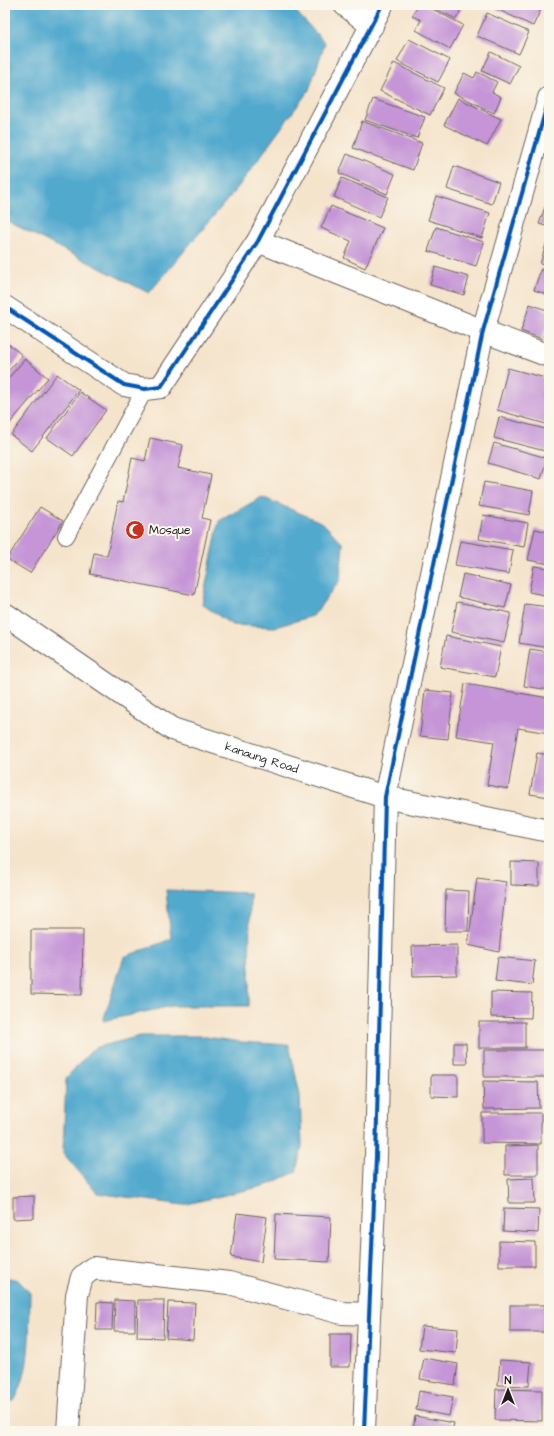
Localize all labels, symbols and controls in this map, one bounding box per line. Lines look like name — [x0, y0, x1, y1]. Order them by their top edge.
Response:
mosque icon: Mosque — [124, 519, 146, 541]
place label: Mosque — [149, 522, 191, 539]
street label: kanaung Road — [223, 738, 301, 777]
north arrow — [488, 1370, 528, 1410]
text: N — [505, 1373, 512, 1388]

